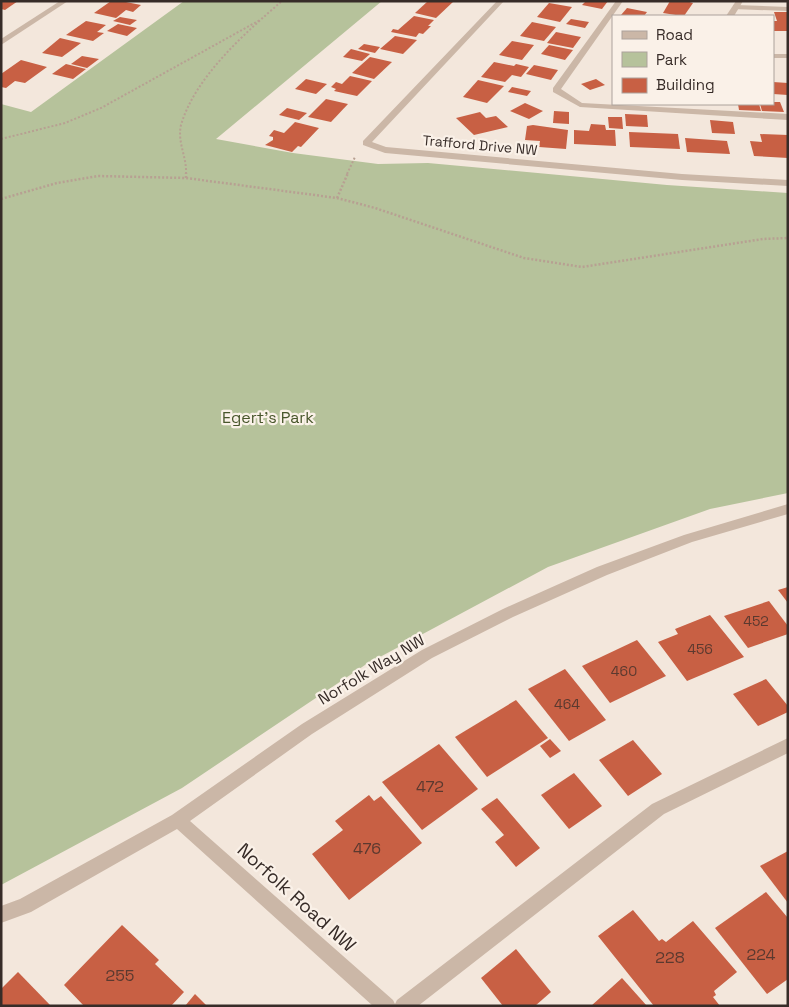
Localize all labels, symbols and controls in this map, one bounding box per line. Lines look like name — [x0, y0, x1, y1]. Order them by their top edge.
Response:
legend — [612, 15, 774, 105]
text: Road — [656, 25, 693, 44]
text: Park — [656, 50, 687, 69]
text: Building — [656, 75, 715, 94]
street label: Trafford Drive NW — [422, 131, 538, 159]
park label: Egert's Park — [222, 407, 314, 428]
house number: 452 — [743, 612, 769, 630]
street label: Norfolk Way NW — [314, 629, 429, 710]
house number: 456 — [687, 640, 713, 658]
house number: 460 — [611, 662, 637, 680]
house number: 464 — [554, 695, 580, 713]
house number: 472 — [416, 776, 444, 797]
street label: Norfolk Road NW — [232, 837, 361, 957]
house number: 476 — [353, 838, 381, 859]
house number: 224 — [747, 944, 775, 965]
house number: 228 — [655, 947, 685, 968]
house number: 255 — [106, 965, 134, 986]

